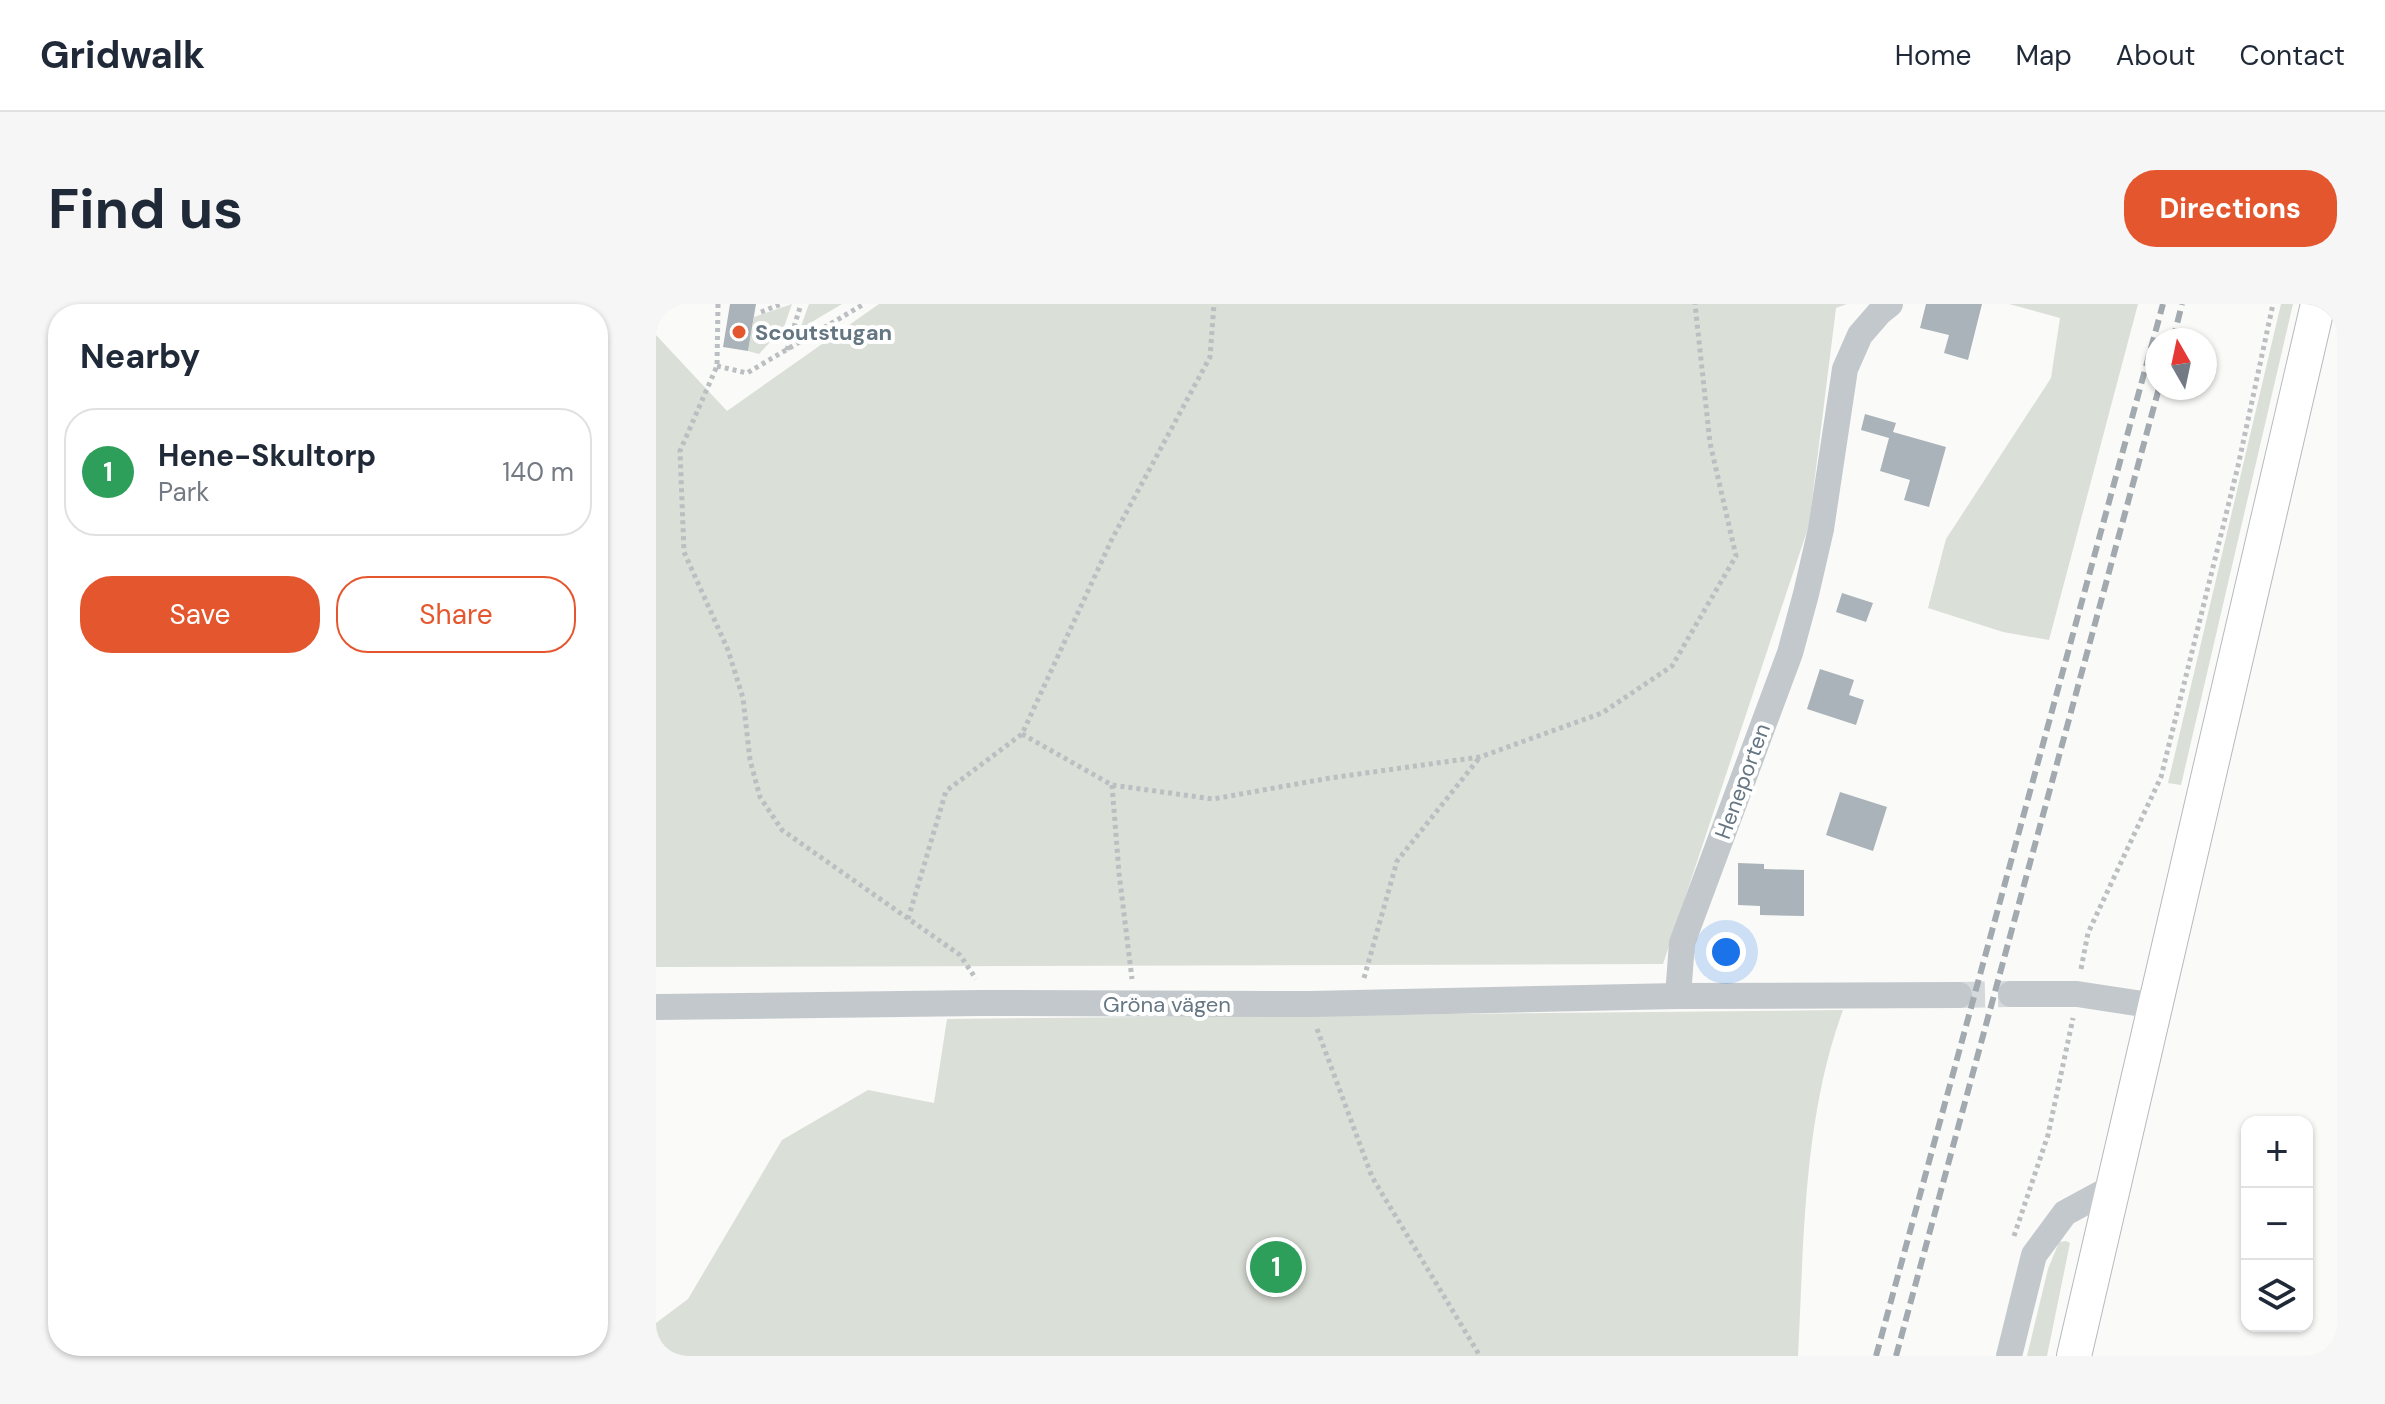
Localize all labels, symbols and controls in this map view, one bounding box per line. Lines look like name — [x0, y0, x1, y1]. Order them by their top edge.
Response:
text: Gridwalk — [40, 30, 205, 80]
text: Home — [1895, 37, 1971, 74]
text: Map — [2015, 37, 2072, 74]
text: About — [2116, 37, 2195, 74]
text: Contact — [2239, 37, 2345, 74]
button: Directions — [2124, 170, 2337, 247]
text: Find us — [48, 172, 243, 245]
place label: Scoutstugan — [755, 318, 892, 347]
marker: Scoutstugan — [730, 323, 748, 341]
north arrow — [2145, 328, 2217, 400]
text: Nearby — [80, 334, 200, 379]
text: Hene-Skultorp — [158, 436, 376, 475]
text: 1 — [103, 455, 113, 489]
text: 140 m — [502, 455, 574, 489]
text: Park — [158, 475, 209, 509]
button: Save — [80, 576, 320, 653]
button: Share — [336, 576, 576, 653]
street label: Heneporten — [1708, 719, 1777, 843]
your location — [1706, 932, 1746, 972]
street label: Gröna vägen — [1103, 990, 1231, 1019]
map controls — [2241, 1116, 2313, 1332]
button: + — [2241, 1116, 2313, 1188]
button: − — [2241, 1188, 2313, 1260]
pin: 1 — [1250, 1237, 1302, 1297]
button: layers — [2241, 1260, 2313, 1332]

